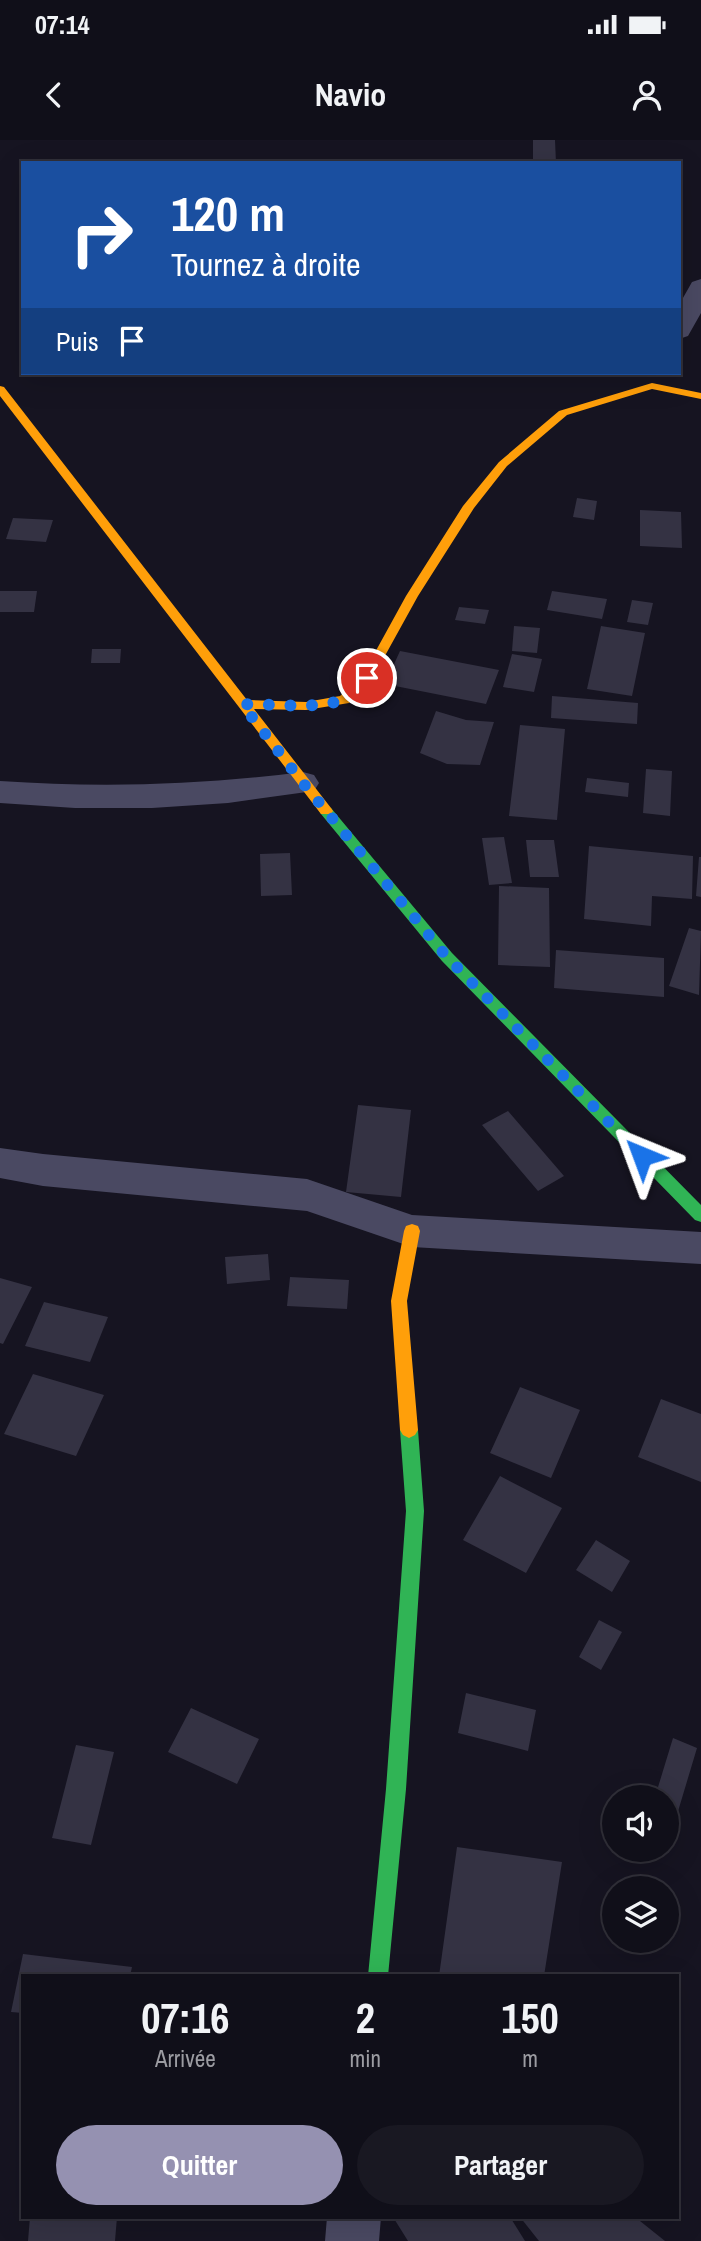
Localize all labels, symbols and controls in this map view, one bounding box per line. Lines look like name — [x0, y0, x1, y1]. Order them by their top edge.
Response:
text: 07:14 — [35, 7, 90, 42]
text: Navio — [315, 73, 386, 116]
icon: back — [35, 76, 73, 114]
icon: person — [628, 76, 666, 114]
text: 120 m — [171, 180, 285, 246]
icon: right — [56, 189, 147, 280]
text: Tournez à droite — [171, 243, 361, 286]
icon: arrive — [113, 322, 151, 360]
text: Puis — [56, 324, 99, 359]
pin — [337, 648, 397, 708]
icon: arrive — [348, 659, 386, 697]
position arrow — [605, 1119, 679, 1193]
map controls — [602, 1785, 679, 1953]
button: sound — [602, 1785, 679, 1862]
button: layers — [602, 1876, 679, 1953]
text: 07:16 — [141, 1990, 229, 2046]
text: 2 — [356, 1990, 375, 2046]
text: 150 — [501, 1990, 559, 2046]
text: Arrivée — [155, 2043, 216, 2074]
text: min — [350, 2043, 381, 2074]
text: m — [522, 2043, 538, 2074]
button: Quitter — [56, 2125, 343, 2205]
button: Partager — [357, 2125, 644, 2205]

